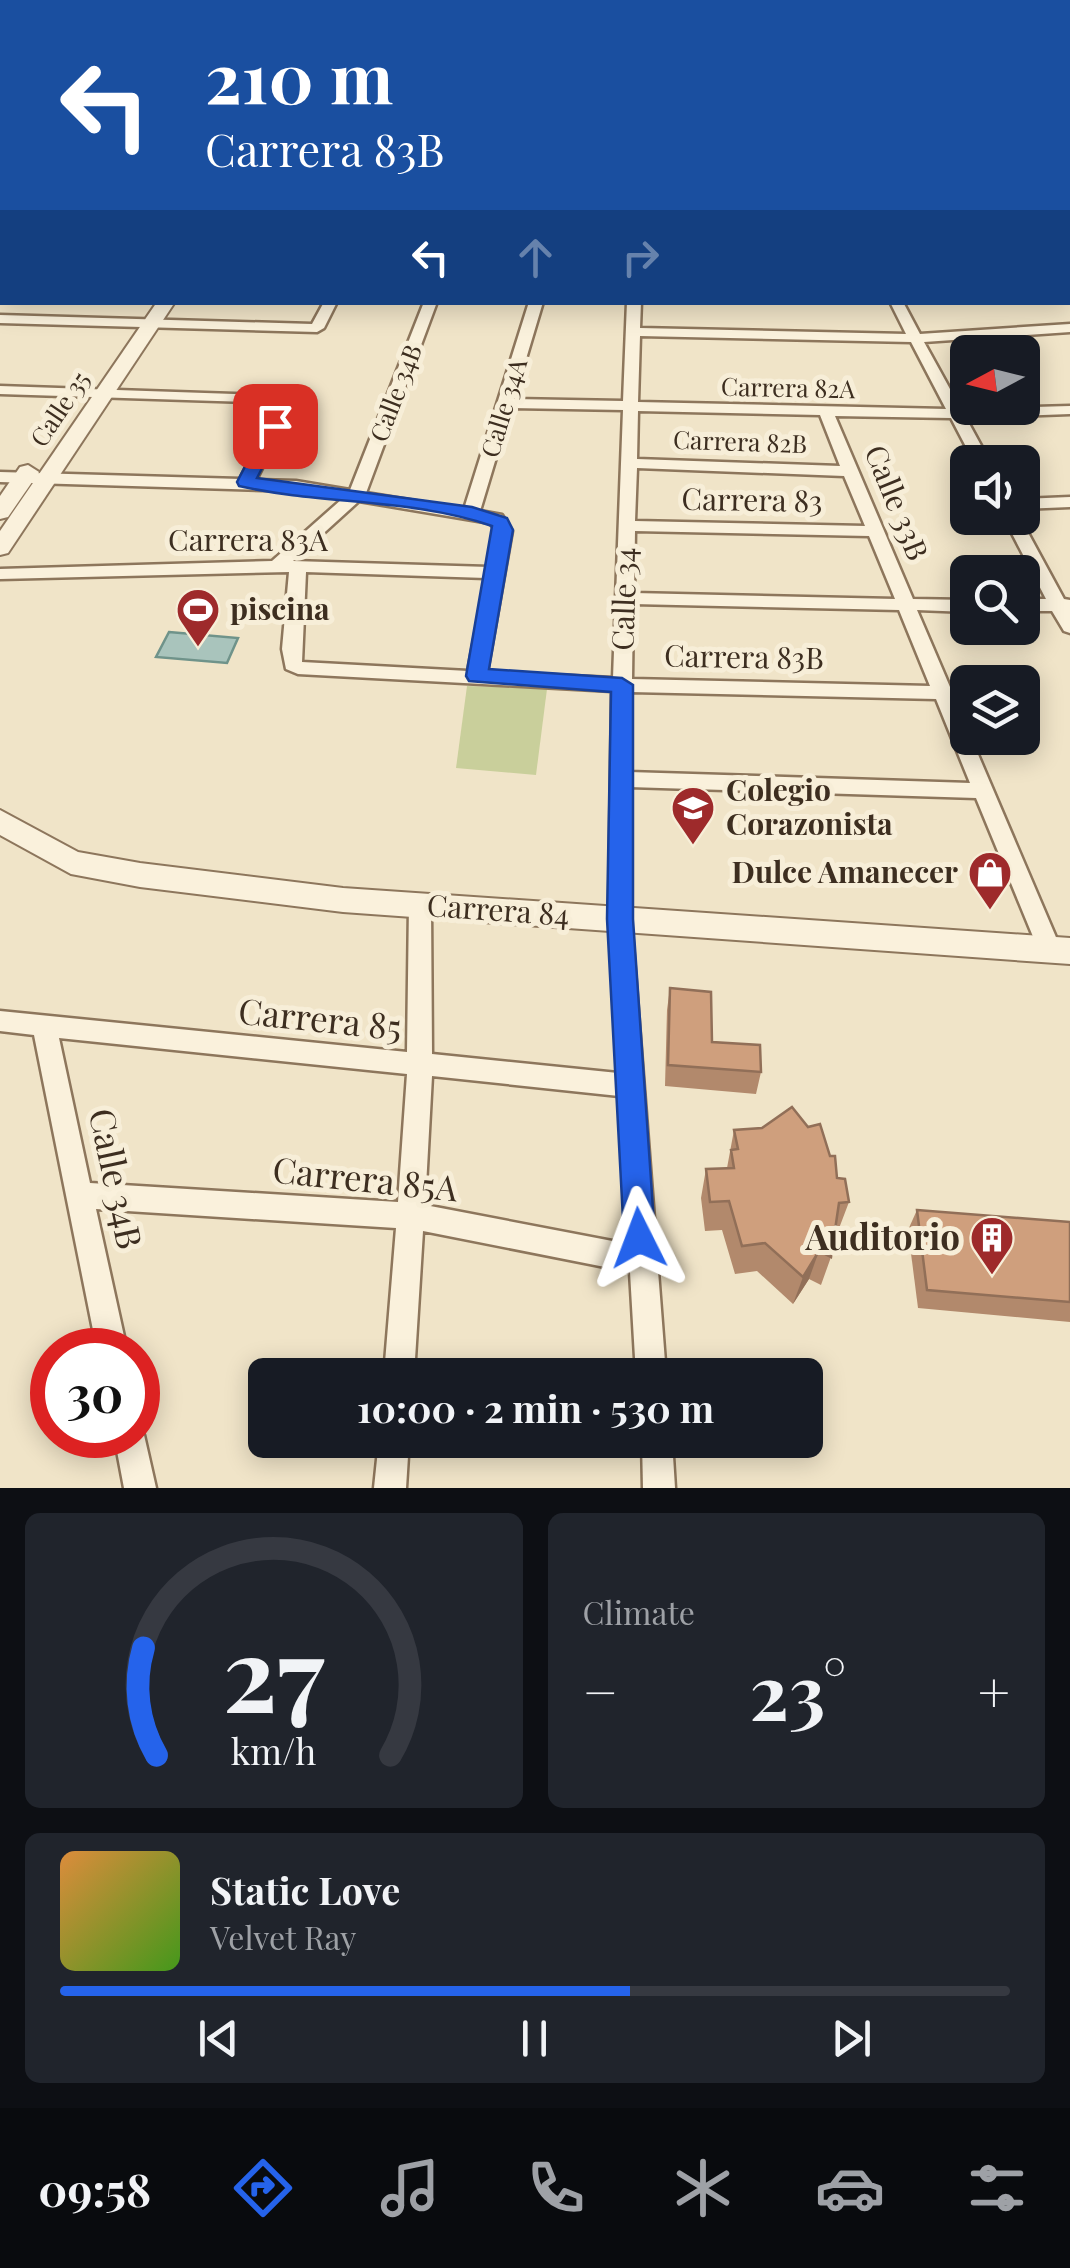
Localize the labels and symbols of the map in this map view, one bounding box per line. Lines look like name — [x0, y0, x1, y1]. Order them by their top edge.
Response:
north arrow — [950, 335, 1040, 425]
street label: Calle 34B — [361, 339, 428, 446]
street label: Calle 34A — [472, 354, 533, 461]
street label: Calle 35 — [22, 364, 96, 452]
street label: Carrera 82A — [721, 369, 856, 404]
pin — [233, 384, 318, 469]
street label: Carrera 82B — [672, 422, 808, 459]
street label: Calle 33B — [857, 439, 939, 566]
street label: Carrera 83 — [681, 478, 823, 520]
street label: Carrera 83A — [168, 519, 329, 559]
street label: Calle 34 — [601, 547, 645, 651]
sports icon: piscina — [175, 587, 221, 648]
place label: piscina — [230, 588, 330, 628]
street label: Carrera 83B — [664, 635, 824, 677]
place label: Colegio Corazonista — [726, 769, 893, 843]
school or university icon: Colegio Corazonista — [670, 785, 716, 846]
shop icon: Dulce Amanecer — [967, 850, 1013, 911]
place label: Dulce Amanecer — [732, 851, 958, 891]
street label: Carrera 84 — [426, 884, 571, 934]
street label: Carrera 85 — [236, 986, 404, 1049]
street label: Calle 34B — [80, 1104, 155, 1253]
street label: Carrera 85A — [270, 1144, 461, 1211]
position arrow — [587, 1186, 691, 1290]
place label: Auditorio — [804, 1212, 960, 1259]
building icon: Auditorio — [969, 1215, 1015, 1276]
speed limit sign: 30 — [30, 1328, 160, 1458]

